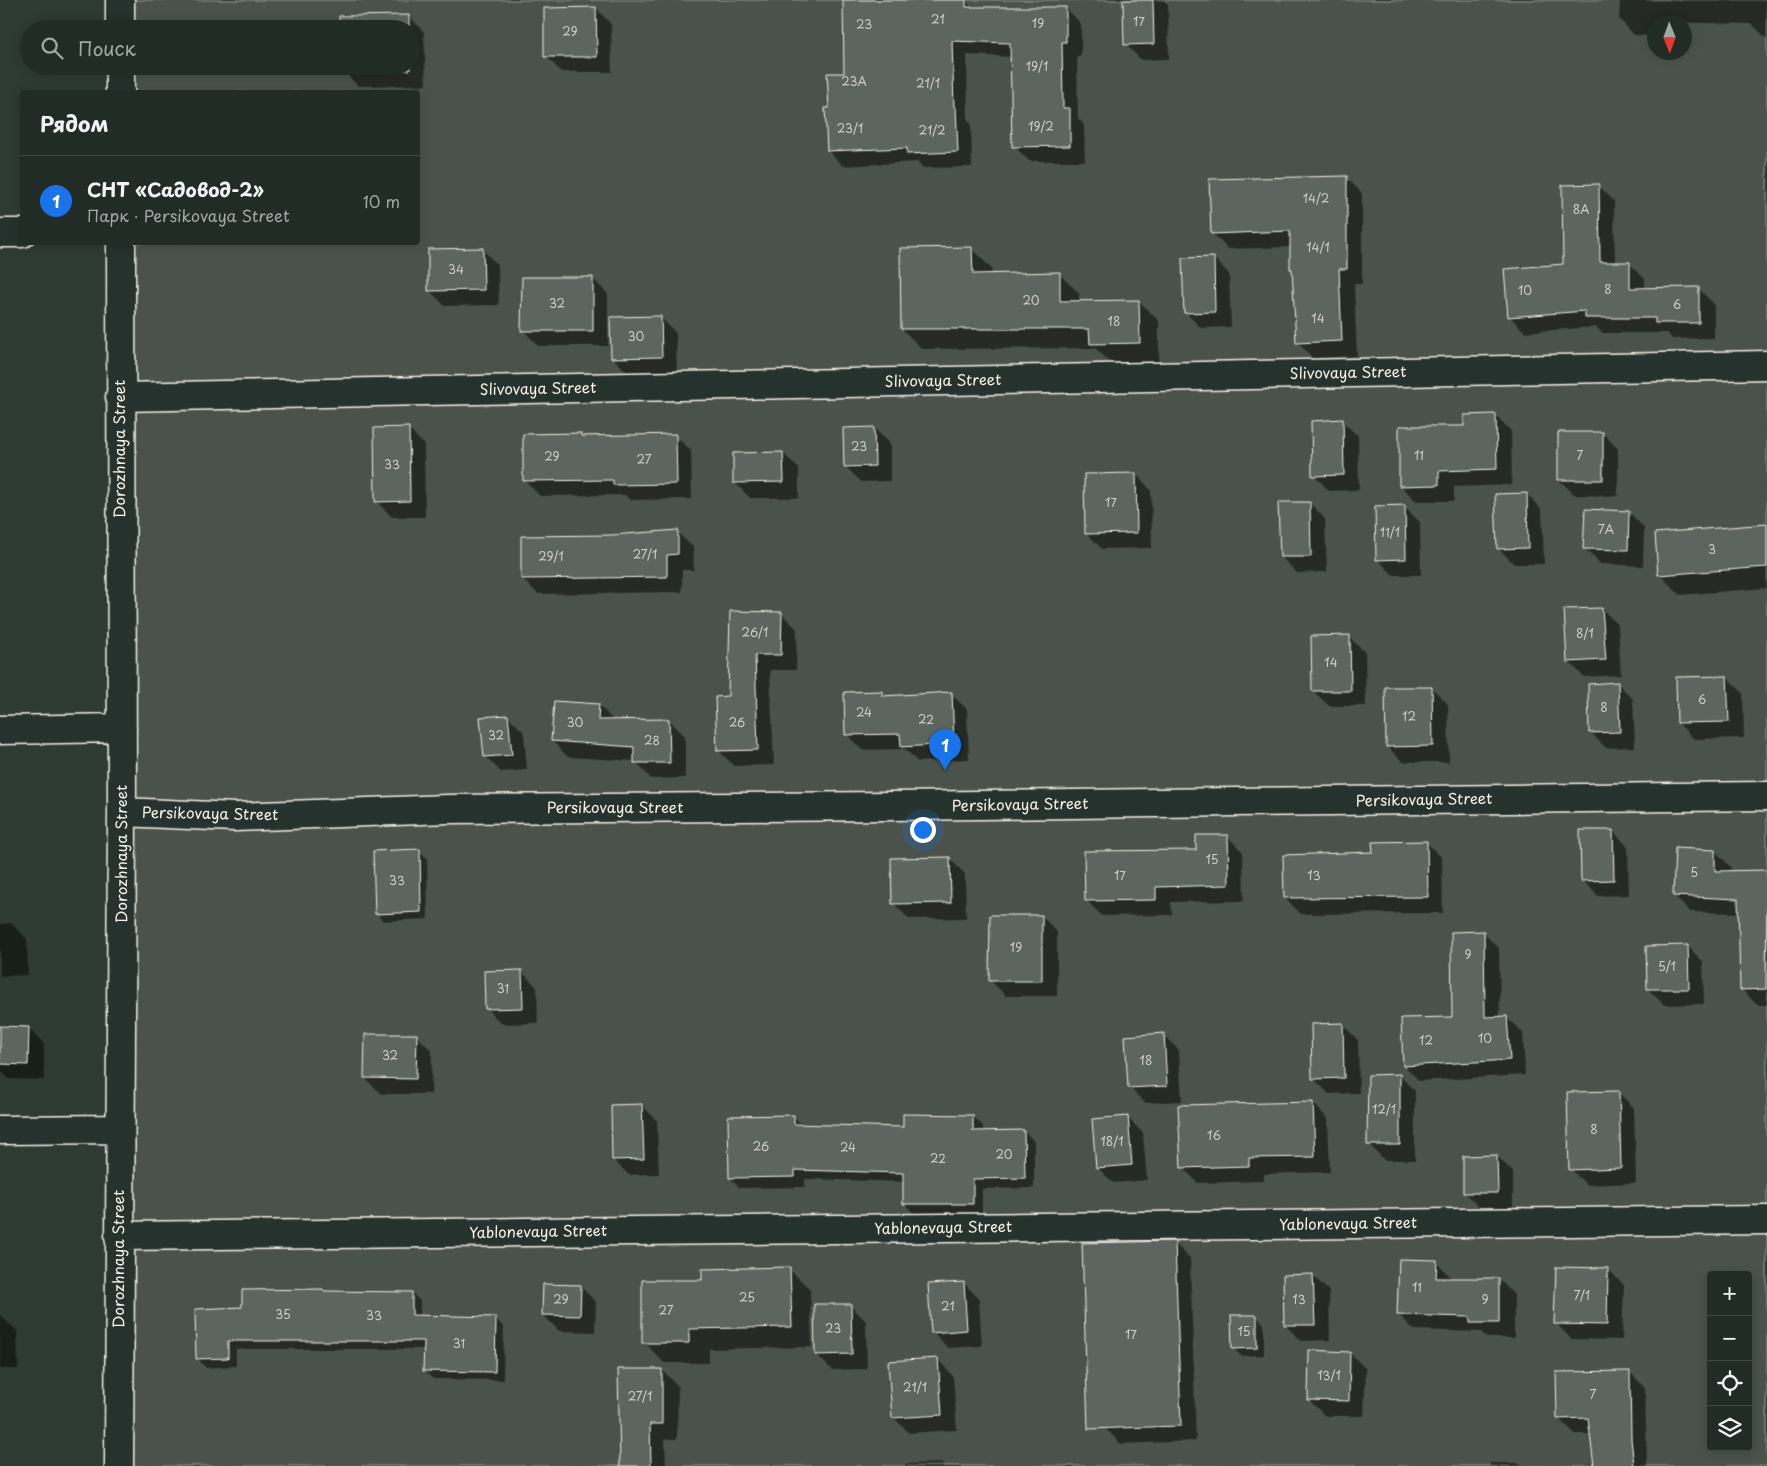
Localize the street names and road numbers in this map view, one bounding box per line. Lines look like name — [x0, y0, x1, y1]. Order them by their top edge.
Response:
street label: Slivovaya Street — [1289, 359, 1406, 384]
street label: Slivovaya Street — [884, 367, 1001, 392]
street label: Slivovaya Street — [479, 375, 596, 400]
street label: Dorozhnaya Street — [107, 380, 130, 518]
street label: Dorozhnaya Street — [109, 785, 132, 923]
street label: Persikovaya Street — [1355, 786, 1492, 811]
street label: Persikovaya Street — [951, 791, 1088, 816]
street label: Persikovaya Street — [547, 795, 683, 818]
street label: Persikovaya Street — [142, 800, 279, 825]
street label: Dorozhnaya Street — [106, 1190, 129, 1328]
street label: Yablonevaya Street — [1279, 1210, 1417, 1235]
street label: Yablonevaya Street — [874, 1214, 1012, 1239]
street label: Yablonevaya Street — [469, 1218, 607, 1243]

